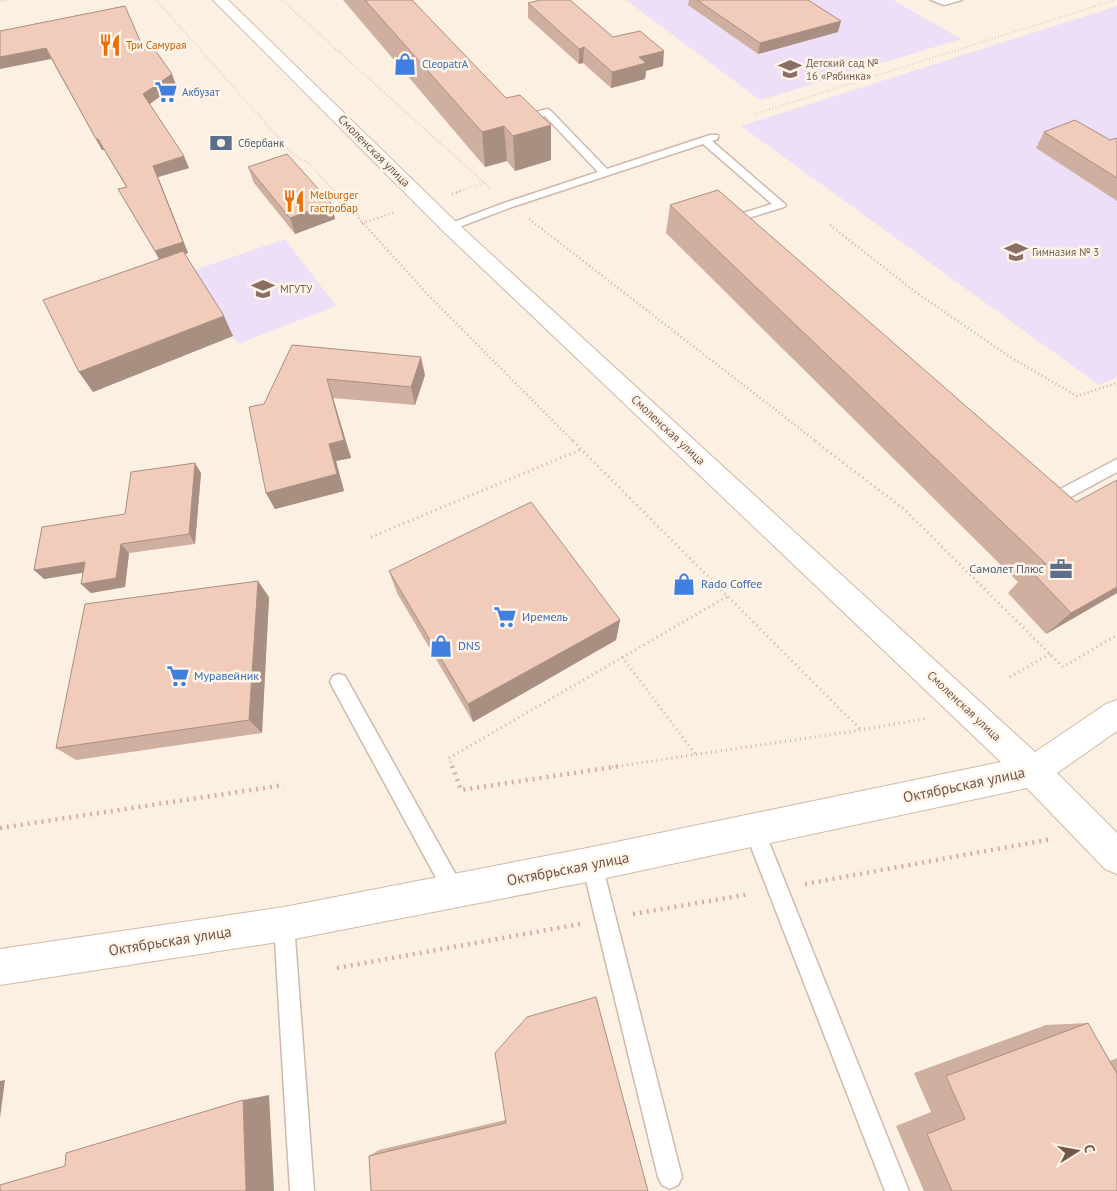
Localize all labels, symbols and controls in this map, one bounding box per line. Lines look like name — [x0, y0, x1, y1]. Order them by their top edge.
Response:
restaurant icon: Три Самурая — [97, 32, 123, 58]
place label: Три Самурая — [126, 38, 186, 52]
shop icon: CleopatrA — [392, 51, 418, 77]
school or university icon: Детский сад № 16 «Рябинка» — [777, 56, 803, 82]
place label: Детский сад № 16 «Рябинка» — [806, 56, 879, 83]
place label: CleopatrA — [422, 57, 469, 71]
supermarket icon: Акбузат — [153, 79, 179, 105]
place label: Акбузат — [182, 85, 220, 99]
street label: Смоленская улица — [335, 111, 414, 190]
bank icon: Сбербанк — [208, 130, 234, 156]
place label: Сбербанк — [238, 136, 285, 150]
restaurant icon: Melburger гастробар — [281, 188, 307, 214]
place label: Melburger гастробар — [310, 188, 359, 215]
school or university icon: Гимназия № 3 — [1003, 239, 1029, 265]
place label: Гимназия № 3 — [1032, 245, 1099, 259]
school or university icon: МГУТУ — [250, 276, 276, 302]
place label: МГУТУ — [280, 282, 313, 296]
street label: Смоленская улица — [628, 391, 709, 468]
office icon: Самолет Плюс — [1048, 556, 1074, 582]
place label: Самолет Плюс — [969, 561, 1045, 576]
shop icon: Rado Coffee — [671, 571, 697, 597]
place label: Rado Coffee — [701, 576, 762, 591]
supermarket icon: Иремель — [492, 604, 518, 630]
place label: Иремель — [522, 609, 568, 624]
shop icon: DNS — [428, 633, 454, 659]
place label: DNS — [458, 638, 480, 653]
supermarket icon: Муравейник — [165, 663, 191, 689]
street label: Смоленская улица — [924, 667, 1005, 744]
place label: Муравейник — [194, 668, 259, 683]
street label: Октябрьская улица — [901, 762, 1027, 807]
street label: Октябрьская улица — [505, 847, 631, 890]
street label: Октябрьская улица — [107, 921, 233, 960]
north arrow — [1052, 1126, 1102, 1176]
text: С — [1080, 1143, 1099, 1154]

